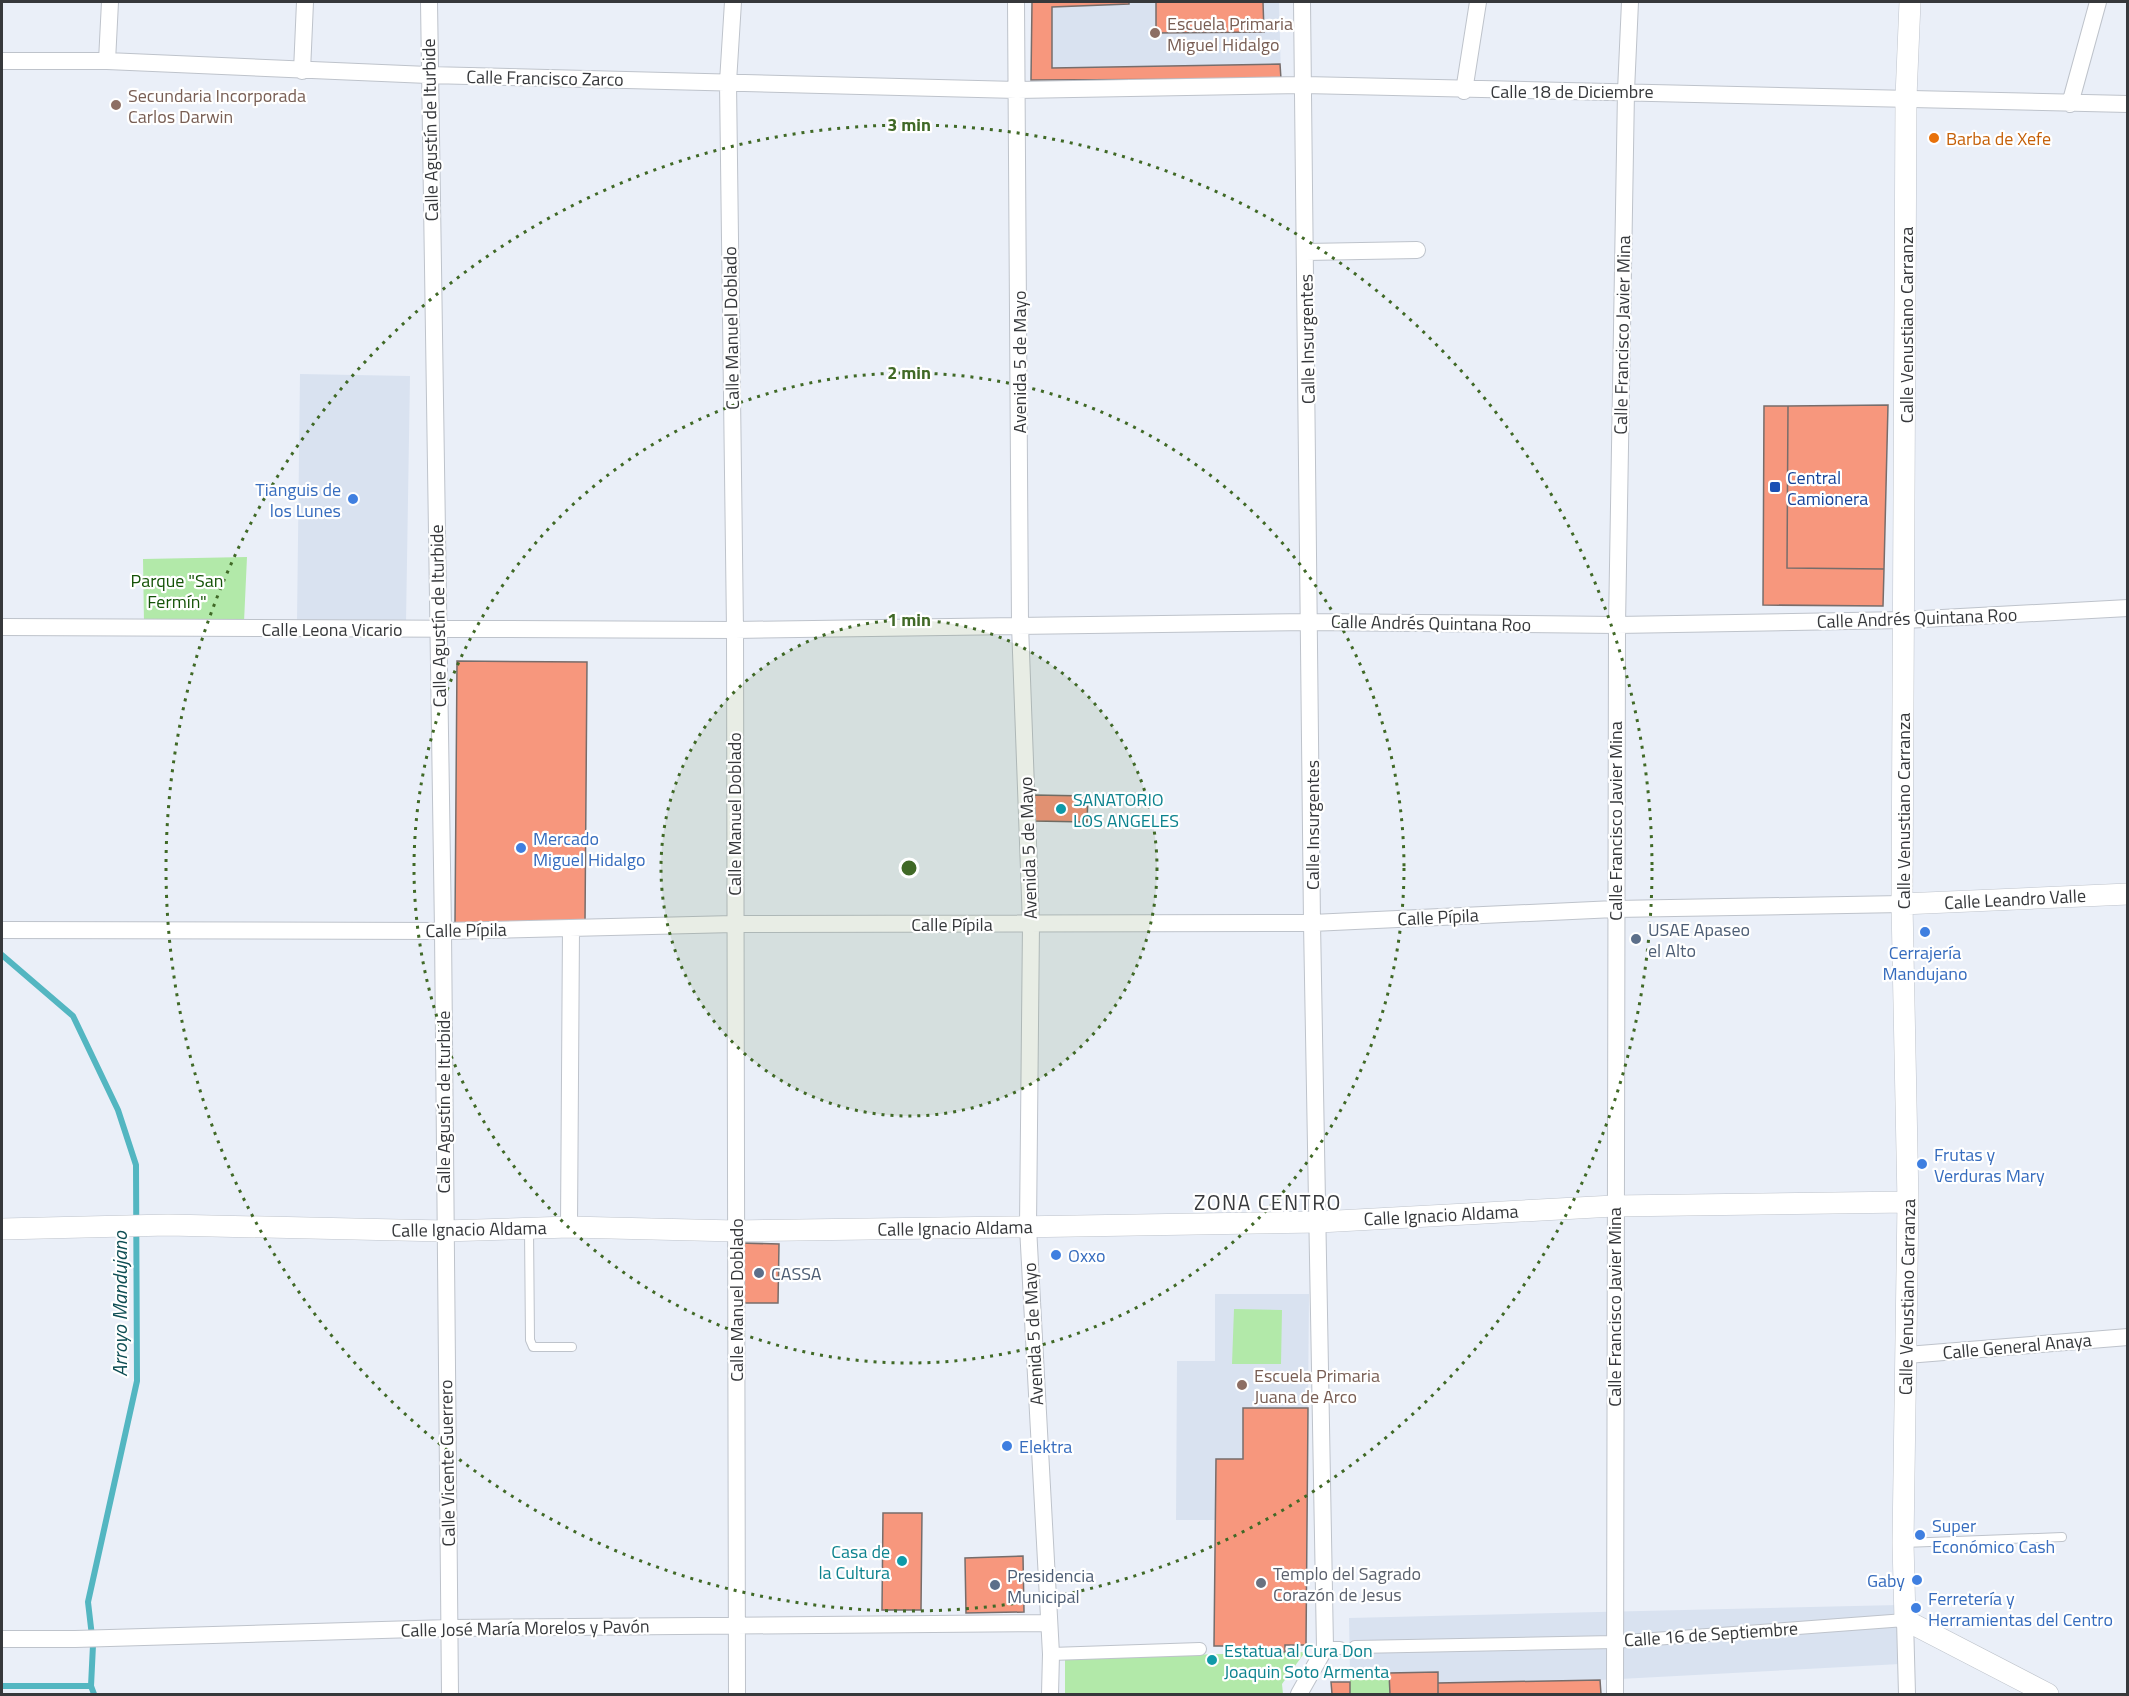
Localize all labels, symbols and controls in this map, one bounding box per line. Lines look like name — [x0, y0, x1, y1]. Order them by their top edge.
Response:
place label: Escuela Primaria Miguel Hidalgo — [1167, 10, 1293, 58]
marker: Escuela Primaria Miguel Hidalgo — [1148, 26, 1162, 40]
street label: Calle Agustín de Iturbide — [415, 38, 445, 222]
street label: Calle Francisco Zarco — [466, 63, 624, 93]
street label: Calle 18 de Diciembre — [1491, 78, 1653, 105]
place label: Secundaria Incorporada Carlos Darwin — [128, 82, 306, 130]
marker: Secundaria Incorporada Carlos Darwin — [109, 98, 123, 112]
text: 3 min — [887, 111, 931, 138]
place label: Barba de Xefe — [1946, 125, 2051, 152]
marker: Barba de Xefe — [1927, 131, 1941, 145]
street label: Calle Venustiano Carranza — [1893, 227, 1920, 423]
street label: Calle Francisco Javier Mina — [1607, 235, 1637, 435]
street label: Calle Manuel Doblado — [716, 246, 746, 410]
street label: Calle Insurgentes — [1292, 274, 1322, 404]
street label: Avenida 5 de Mayo — [1006, 291, 1033, 433]
text: 2 min — [887, 359, 931, 386]
place label: Central Camionera — [1787, 464, 1868, 512]
place label: Tianguis de los Lunes — [255, 476, 341, 524]
marker: Central Camionera — [1768, 480, 1782, 494]
marker: Tianguis de los Lunes — [346, 492, 360, 506]
street label: Calle Agustín de Iturbide — [423, 524, 453, 708]
park label: Parque "San Fermín" — [131, 567, 223, 615]
street label: Calle Andrés Quintana Roo — [1816, 601, 2018, 635]
text: 1 min — [887, 606, 931, 633]
street label: Calle Andrés Quintana Roo — [1331, 608, 1531, 638]
street label: Calle Leona Vicario — [262, 616, 402, 643]
street label: Calle Venustiano Carranza — [1890, 713, 1917, 909]
street label: Calle Francisco Javier Mina — [1602, 721, 1629, 921]
street label: Calle Manuel Doblado — [721, 732, 748, 896]
street label: Calle Insurgentes — [1299, 760, 1326, 890]
street label: Avenida 5 de Mayo — [1012, 776, 1044, 920]
place label: SANATORIO LOS ANGELES — [1073, 786, 1179, 834]
marker: SANATORIO LOS ANGELES — [1054, 802, 1068, 816]
place label: Mercado Miguel Hidalgo — [533, 825, 646, 873]
marker: Mercado Miguel Hidalgo — [514, 841, 528, 855]
centre of rings — [899, 858, 919, 878]
street label: Calle Leandro Valle — [1943, 882, 2087, 916]
street label: Calle Pípila — [1397, 901, 1479, 933]
street label: Calle Pípila — [911, 911, 993, 938]
street label: Calle Pípila — [425, 916, 507, 944]
place label: USAE Apaseo el Alto — [1648, 916, 1750, 964]
marker: Cerrajería Mandujano — [1918, 925, 1932, 939]
marker: USAE Apaseo el Alto — [1629, 932, 1643, 946]
place label: Cerrajería Mandujano — [1882, 939, 1968, 987]
street label: Calle Agustín de Iturbide — [430, 1011, 457, 1193]
place label: Frutas y Verduras Mary — [1934, 1141, 2045, 1189]
marker: Frutas y Verduras Mary — [1915, 1157, 1929, 1171]
district label: ZONA CENTRO — [1194, 1186, 1342, 1218]
street label: Calle Ignacio Aldama — [1363, 1197, 1519, 1233]
street label: Calle Venustiano Carranza — [1892, 1199, 1922, 1395]
street label: Calle Francisco Javier Mina — [1601, 1207, 1628, 1407]
street label: Calle Ignacio Aldama — [877, 1213, 1033, 1243]
street label: Calle Ignacio Aldama — [391, 1214, 547, 1244]
street label: Calle Manuel Doblado — [723, 1218, 750, 1382]
water label: Arroyo Mandujano — [104, 1230, 135, 1377]
place label: Oxxo — [1068, 1242, 1105, 1269]
marker: Oxxo — [1049, 1248, 1063, 1262]
place label: CASSA — [771, 1260, 822, 1287]
street label: Avenida 5 de Mayo — [1016, 1262, 1050, 1406]
marker: CASSA — [752, 1266, 766, 1280]
street label: Calle General Anaya — [1941, 1326, 2093, 1366]
place label: Escuela Primaria Juana de Arco — [1254, 1362, 1380, 1410]
marker: Escuela Primaria Juana de Arco — [1235, 1378, 1249, 1392]
street label: Calle Vicente Guerrero — [432, 1379, 462, 1547]
place label: Elektra — [1019, 1433, 1072, 1460]
marker: Elektra — [1000, 1439, 1014, 1453]
place label: Super Económico Cash — [1932, 1512, 2055, 1560]
marker: Super Económico Cash — [1913, 1528, 1927, 1542]
place label: Casa de la Cultura — [818, 1538, 890, 1586]
marker: Casa de la Cultura — [895, 1554, 909, 1568]
place label: Templo del Sagrado Corazón de Jesus — [1273, 1560, 1421, 1608]
place label: Presidencia Municipal — [1007, 1562, 1094, 1610]
place label: Gaby — [1867, 1567, 1905, 1594]
marker: Gaby — [1910, 1573, 1924, 1587]
marker: Templo del Sagrado Corazón de Jesus — [1254, 1576, 1268, 1590]
marker: Presidencia Municipal — [988, 1578, 1002, 1592]
place label: Ferretería y Herramientas del Centro — [1928, 1585, 2113, 1633]
marker: Ferretería y Herramientas del Centro — [1909, 1601, 1923, 1615]
street label: Calle José María Morelos y Pavón — [400, 1612, 650, 1644]
street label: Calle 16 de Septiembre — [1623, 1614, 1799, 1654]
place label: Estatua al Cura Don Joaquin Soto Armenta — [1224, 1637, 1389, 1685]
marker: Estatua al Cura Don Joaquin Soto Armenta — [1205, 1653, 1219, 1667]

